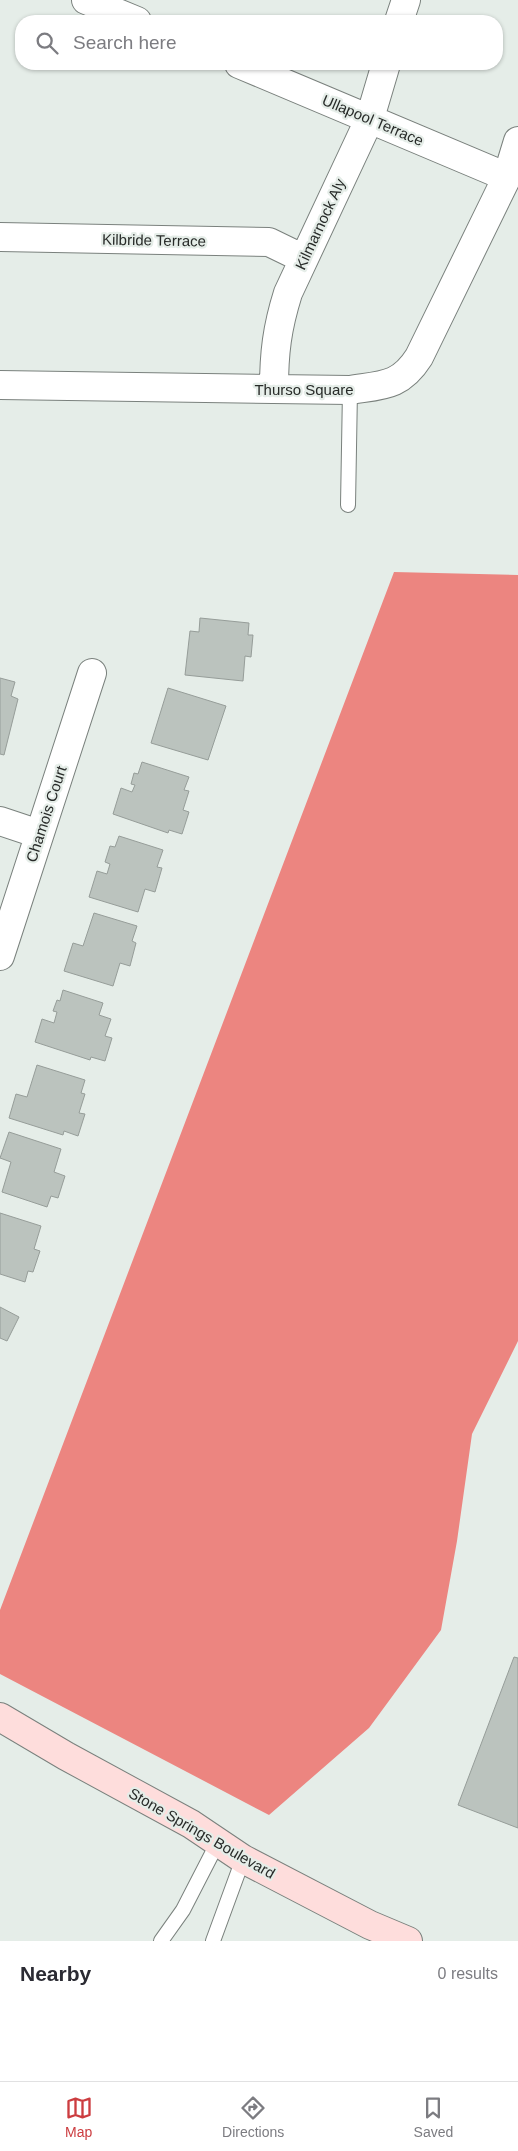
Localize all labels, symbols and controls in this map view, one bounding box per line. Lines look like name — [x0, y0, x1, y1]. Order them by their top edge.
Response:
search box — [15, 15, 503, 70]
icon: search — [33, 29, 61, 57]
text: Search here — [73, 32, 177, 53]
street label: Ullapool Terrace — [320, 91, 426, 149]
street label: Kilmarnock Aly — [292, 175, 349, 272]
street label: Kilbride Terrace — [102, 231, 206, 249]
street label: Thurso Square — [254, 381, 354, 398]
street label: Chamois Court — [22, 763, 70, 864]
street label: Stone Springs Boulevard — [126, 1784, 278, 1882]
text: Nearby — [20, 1962, 91, 1985]
text: 0 results — [438, 1965, 498, 1982]
tab: Map — [65, 2094, 93, 2140]
tab: Directions — [222, 2094, 284, 2140]
tab: Saved — [414, 2094, 453, 2140]

